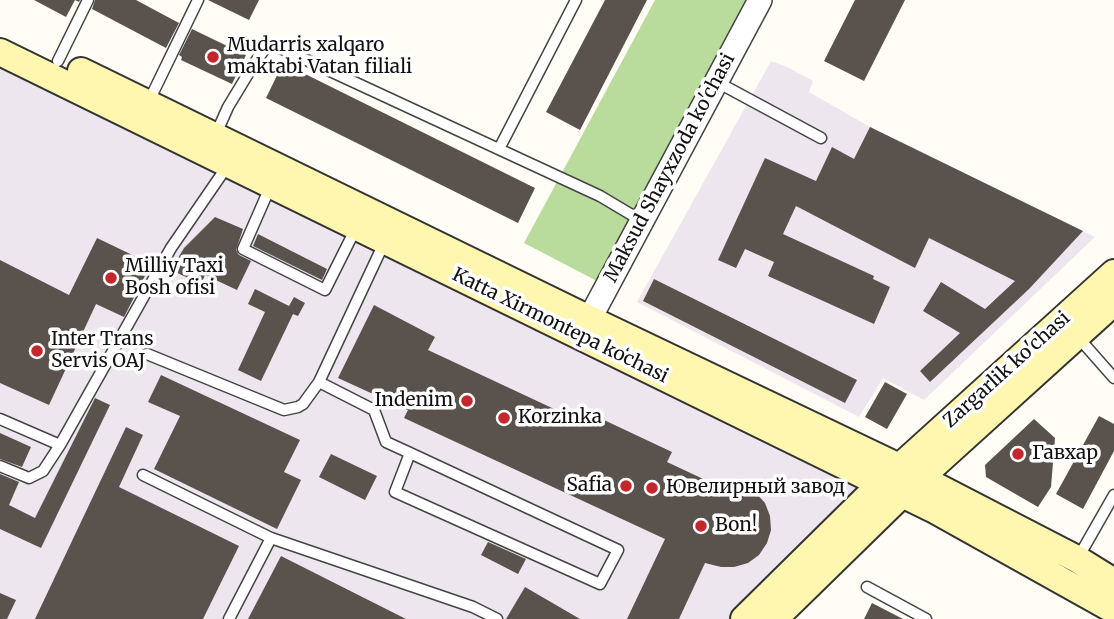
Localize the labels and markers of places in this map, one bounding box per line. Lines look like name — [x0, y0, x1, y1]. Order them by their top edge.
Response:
place label: Mudarris xalqaro maktabi Vatan filiali — [227, 35, 412, 79]
marker: Mudarris xalqaro maktabi Vatan filiali — [205, 49, 221, 65]
place label: Milliy Taxi Bosh ofisi — [125, 256, 224, 300]
marker: Milliy Taxi Bosh ofisi — [103, 270, 119, 286]
place label: Inter Trans Servis OAJ — [51, 329, 154, 373]
marker: Inter Trans Servis OAJ — [29, 343, 45, 359]
place label: Indenim — [375, 390, 453, 412]
marker: Indenim — [459, 393, 475, 409]
place label: Korzinka — [518, 407, 602, 429]
marker: Korzinka — [496, 410, 512, 426]
place label: Гавхар — [1032, 443, 1098, 465]
marker: Гавхар — [1010, 446, 1026, 462]
place label: Safia — [566, 475, 612, 497]
place label: Ювелирный завод — [666, 477, 845, 499]
marker: Safia — [618, 478, 634, 494]
marker: Ювелирный завод — [644, 480, 660, 496]
place label: Bon! — [715, 515, 757, 537]
marker: Bon! — [693, 518, 709, 534]

